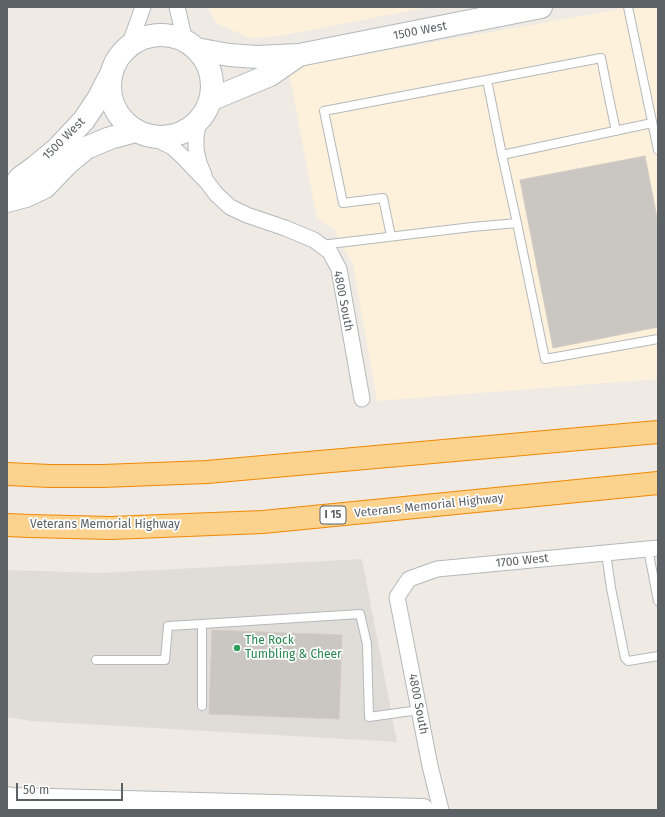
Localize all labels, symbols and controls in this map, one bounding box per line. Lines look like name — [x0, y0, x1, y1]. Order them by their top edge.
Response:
street label: 1500 West — [392, 19, 448, 43]
street label: 1500 West — [40, 115, 88, 163]
street label: 4800 South — [330, 269, 356, 333]
street label: Veterans Memorial Highway — [354, 491, 504, 521]
road number: I 15 — [320, 506, 346, 524]
street label: Veterans Memorial Highway — [30, 518, 180, 532]
street label: 1700 West — [495, 551, 549, 571]
place label: The Rock Tumbling & Cheer — [245, 634, 342, 662]
marker: The Rock Tumbling & Cheer — [232, 643, 242, 653]
street label: 4800 South — [405, 672, 431, 736]
scale bar — [18, 775, 125, 801]
text: 50 m — [23, 783, 49, 797]

